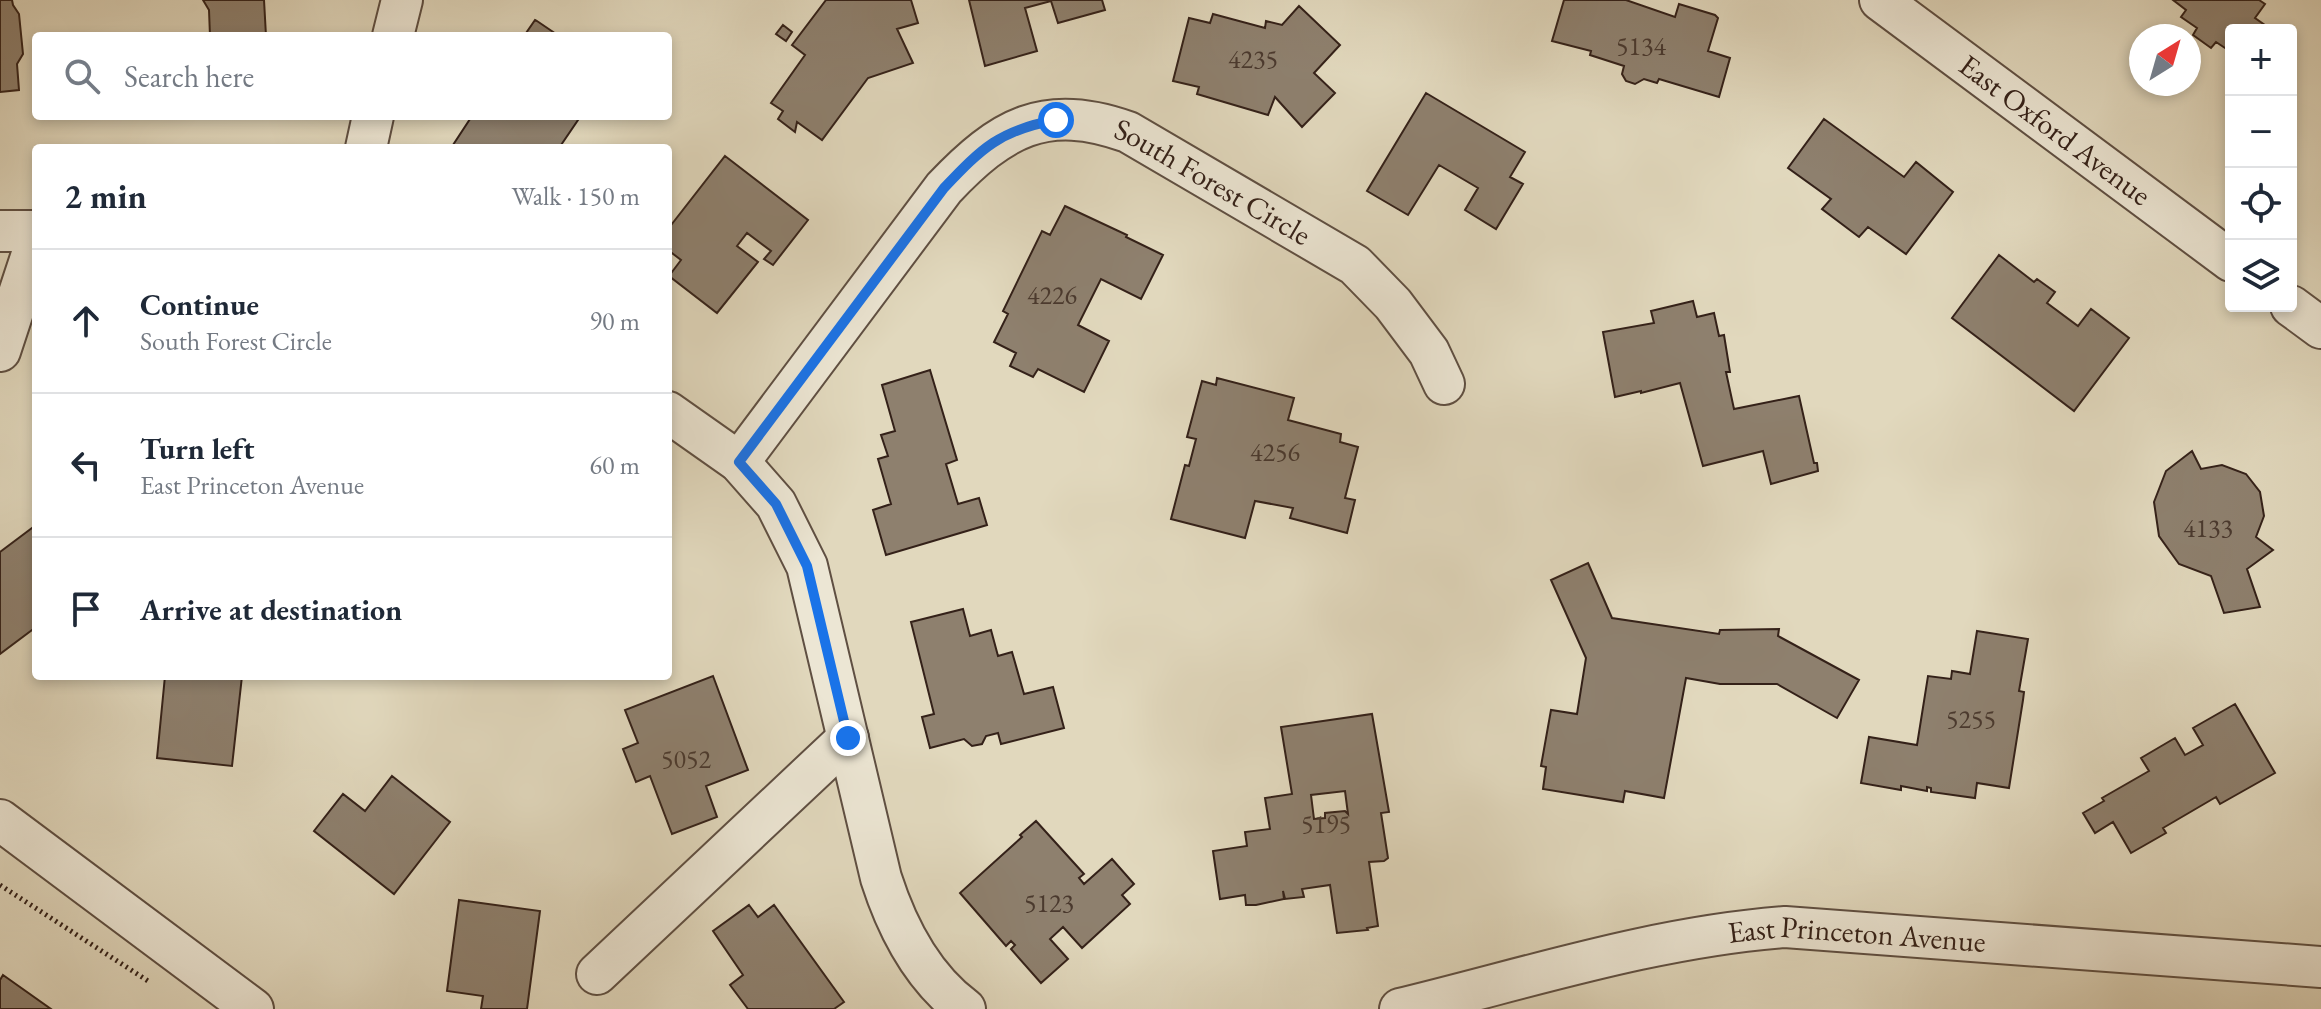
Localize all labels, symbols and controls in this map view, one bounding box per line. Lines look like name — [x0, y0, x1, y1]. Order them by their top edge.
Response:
north arrow — [2129, 24, 2201, 96]
map controls — [2225, 24, 2297, 312]
button: + — [2225, 24, 2297, 96]
house number: 5134 — [1616, 29, 1666, 63]
search box — [32, 32, 672, 120]
house number: 4235 — [1228, 42, 1278, 76]
street label: East Oxford Avenue — [1951, 45, 2159, 214]
icon: search — [60, 54, 104, 98]
text: Search here — [124, 57, 254, 96]
button: − — [2225, 96, 2297, 168]
route start — [1038, 102, 1074, 138]
street label: South Forest Circle — [1110, 109, 1318, 254]
button: locate — [2225, 168, 2297, 240]
text: 2 min — [64, 174, 147, 218]
text: Walk · 150 m — [512, 179, 640, 213]
button: layers — [2225, 240, 2297, 312]
house number: 4226 — [1027, 278, 1077, 312]
text: Continue — [140, 285, 259, 324]
icon: ahead — [64, 299, 108, 343]
text: 90 m — [590, 304, 640, 338]
text: South Forest Circle — [140, 324, 332, 358]
text: Turn left — [140, 429, 254, 468]
house number: 4256 — [1250, 435, 1300, 469]
icon: left — [64, 443, 108, 487]
text: 60 m — [590, 448, 640, 482]
text: East Princeton Avenue — [140, 468, 364, 502]
house number: 4133 — [2183, 511, 2233, 545]
icon: arrive — [64, 587, 108, 631]
text: Arrive at destination — [140, 590, 402, 629]
house number: 5255 — [1946, 702, 1996, 736]
route end — [830, 720, 866, 756]
house number: 5052 — [661, 742, 711, 776]
house number: 5195 — [1301, 807, 1351, 841]
house number: 5123 — [1024, 886, 1074, 920]
street label: East Princeton Avenue — [1725, 907, 1987, 961]

